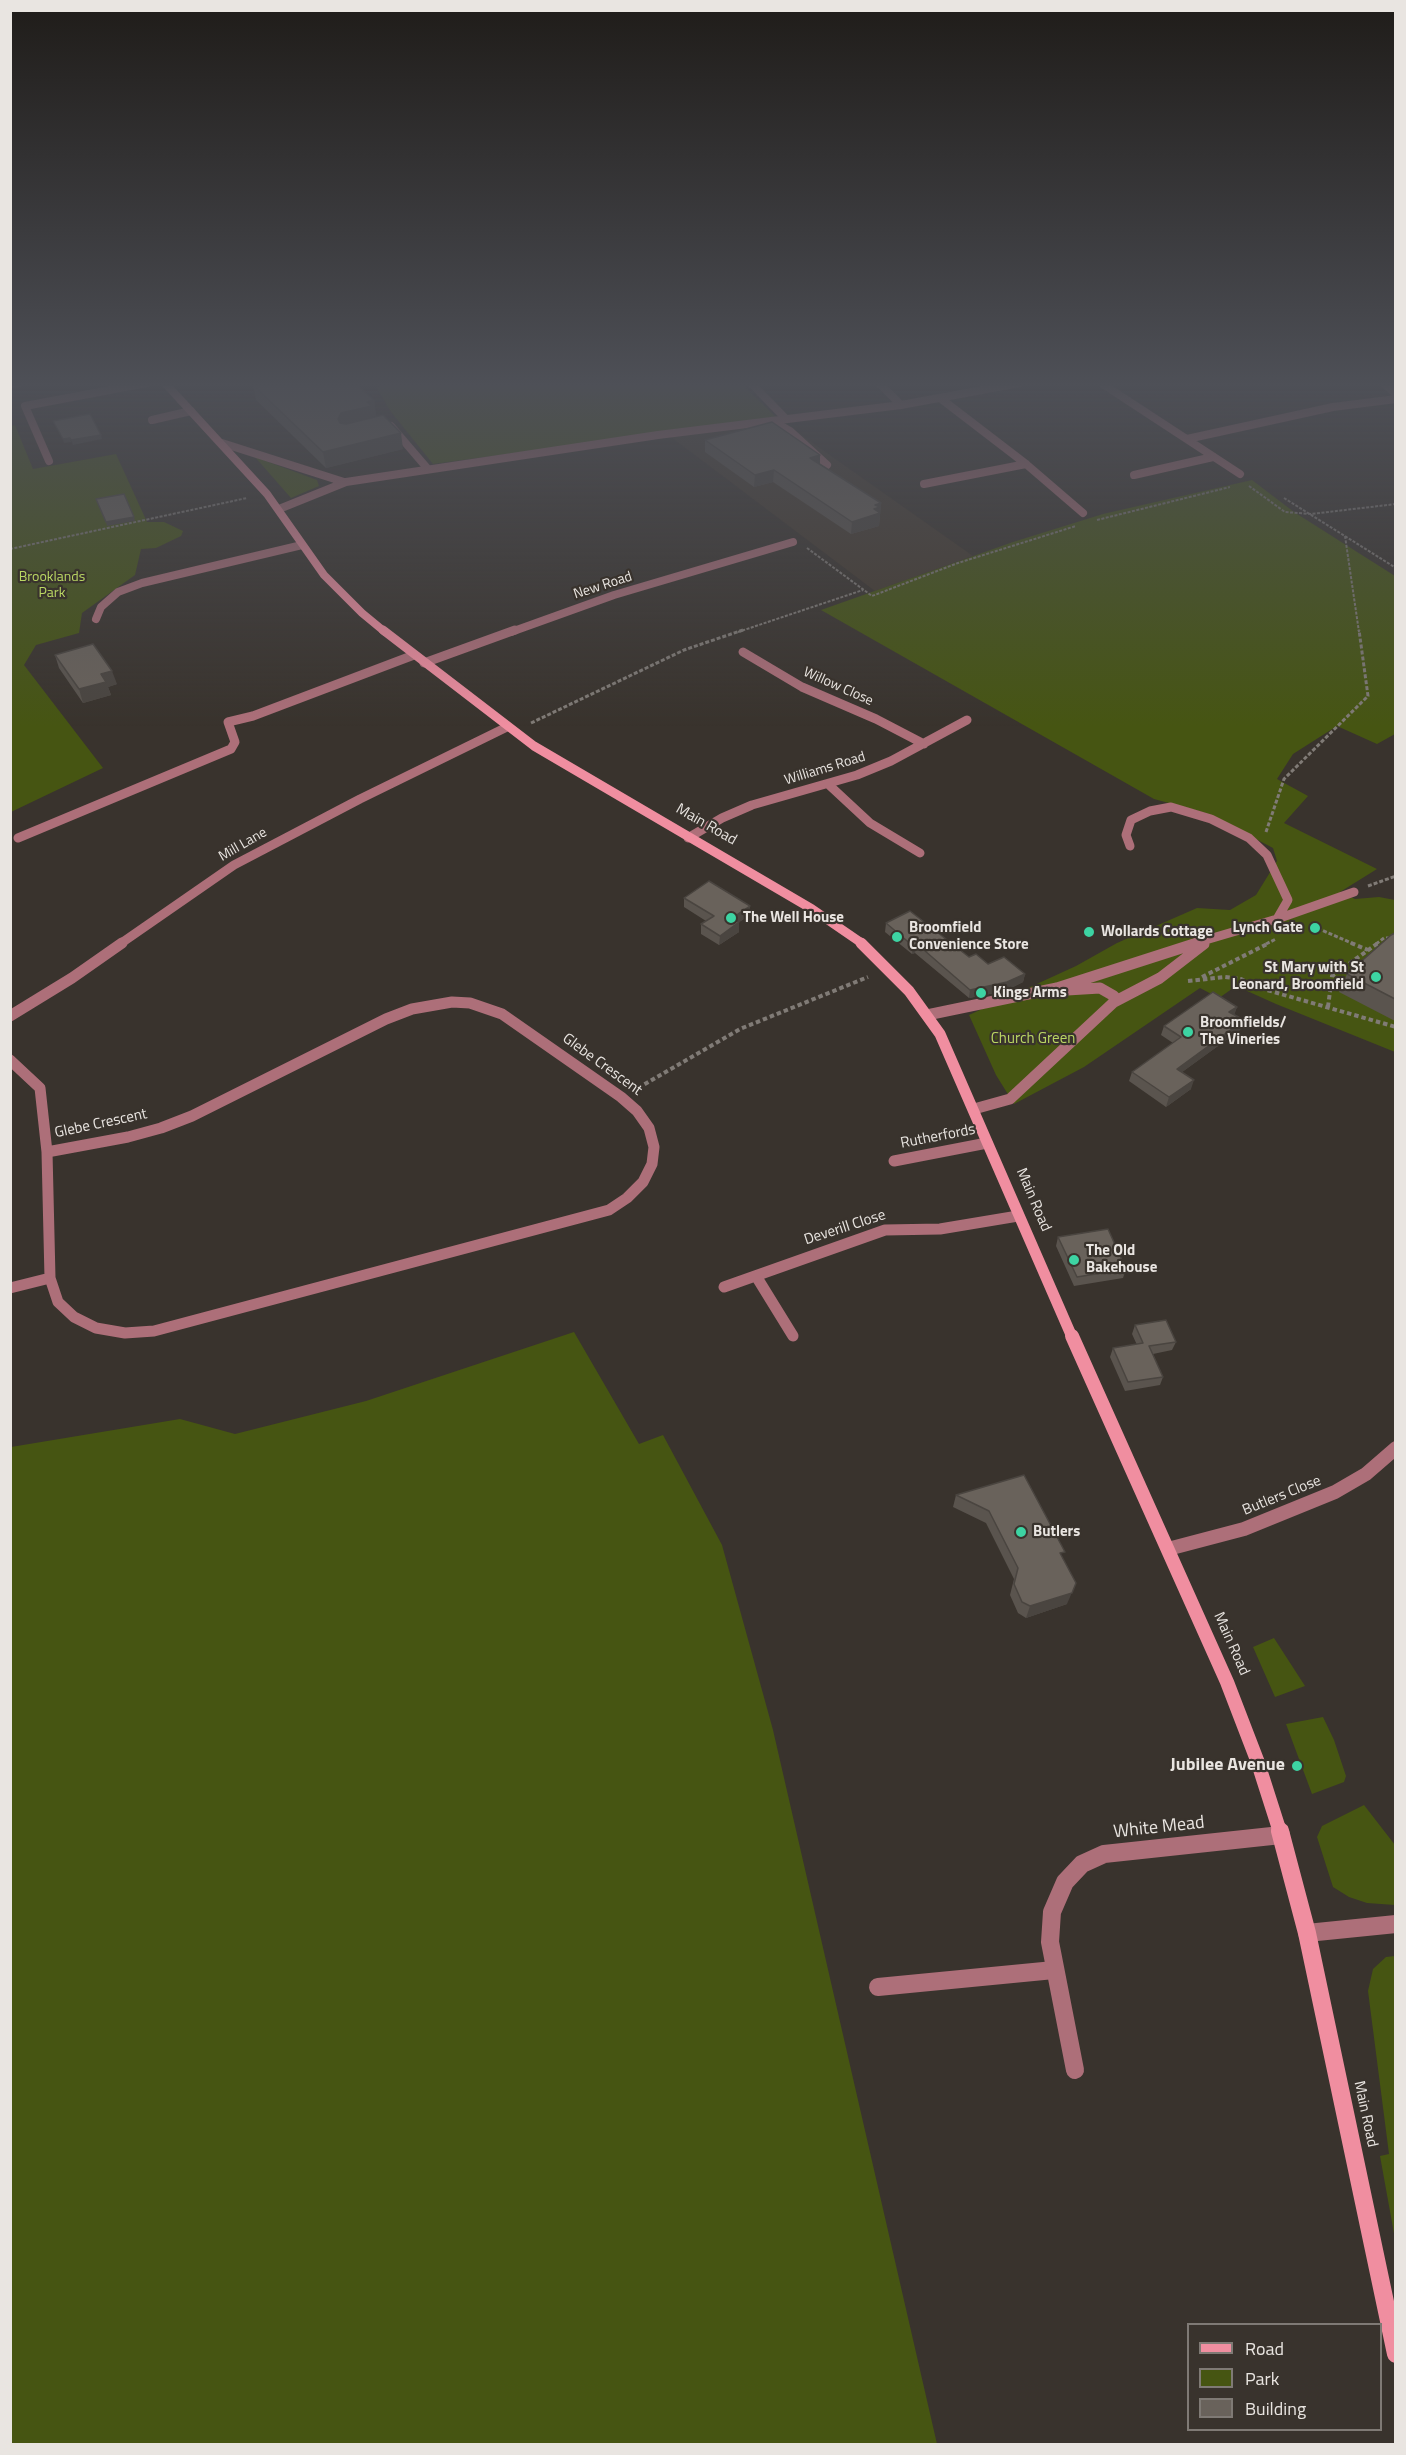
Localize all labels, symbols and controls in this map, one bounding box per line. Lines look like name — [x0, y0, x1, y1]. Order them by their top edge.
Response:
street label: New Road — [572, 569, 634, 603]
park label: Brooklands Park — [19, 570, 85, 602]
street label: Willow Close — [800, 664, 876, 710]
street label: Williams Road — [783, 749, 867, 789]
street label: Main Road — [672, 800, 740, 850]
street label: Mill Lane — [216, 825, 270, 865]
place label: The Well House — [743, 909, 844, 927]
marker: The Well House — [724, 911, 738, 925]
place label: Broomfield Convenience Store — [909, 919, 1029, 954]
place label: Lynch Gate — [1232, 919, 1303, 937]
marker: Lynch Gate — [1308, 921, 1322, 935]
place label: Wollards Cottage — [1101, 923, 1213, 941]
marker: Wollards Cottage — [1082, 925, 1096, 939]
marker: Broomfield Convenience Store — [890, 930, 904, 944]
place label: St Mary with St Leonard, Broomfield — [1232, 959, 1364, 994]
marker: St Mary with St Leonard, Broomfield — [1369, 970, 1383, 984]
place label: Kings Arms — [993, 984, 1067, 1002]
marker: Kings Arms — [974, 986, 988, 1000]
place label: Broomfields/ The Vineries — [1200, 1014, 1286, 1049]
marker: Broomfields/ The Vineries — [1181, 1025, 1195, 1039]
street label: Glebe Crescent — [559, 1030, 645, 1100]
park label: Church Green — [991, 1030, 1075, 1048]
street label: Glebe Crescent — [53, 1105, 149, 1143]
street label: Rutherfords — [899, 1121, 977, 1153]
street label: Main Road — [1012, 1166, 1054, 1234]
street label: Deverill Close — [802, 1206, 888, 1250]
place label: The Old Bakehouse — [1086, 1242, 1157, 1277]
marker: The Old Bakehouse — [1067, 1253, 1081, 1267]
street label: Butlers Close — [1240, 1472, 1324, 1520]
place label: Butlers — [1033, 1523, 1080, 1541]
marker: Butlers — [1014, 1525, 1028, 1539]
street label: Main Road — [1209, 1610, 1253, 1678]
place label: Jubilee Avenue — [1170, 1755, 1285, 1777]
marker: Jubilee Avenue — [1290, 1759, 1304, 1773]
street label: White Mead — [1112, 1812, 1206, 1844]
street label: Main Road — [1349, 2079, 1381, 2149]
legend — [1187, 2323, 1382, 2431]
text: Road — [1245, 2335, 1284, 2362]
text: Park — [1245, 2365, 1279, 2392]
text: Building — [1245, 2395, 1306, 2422]

